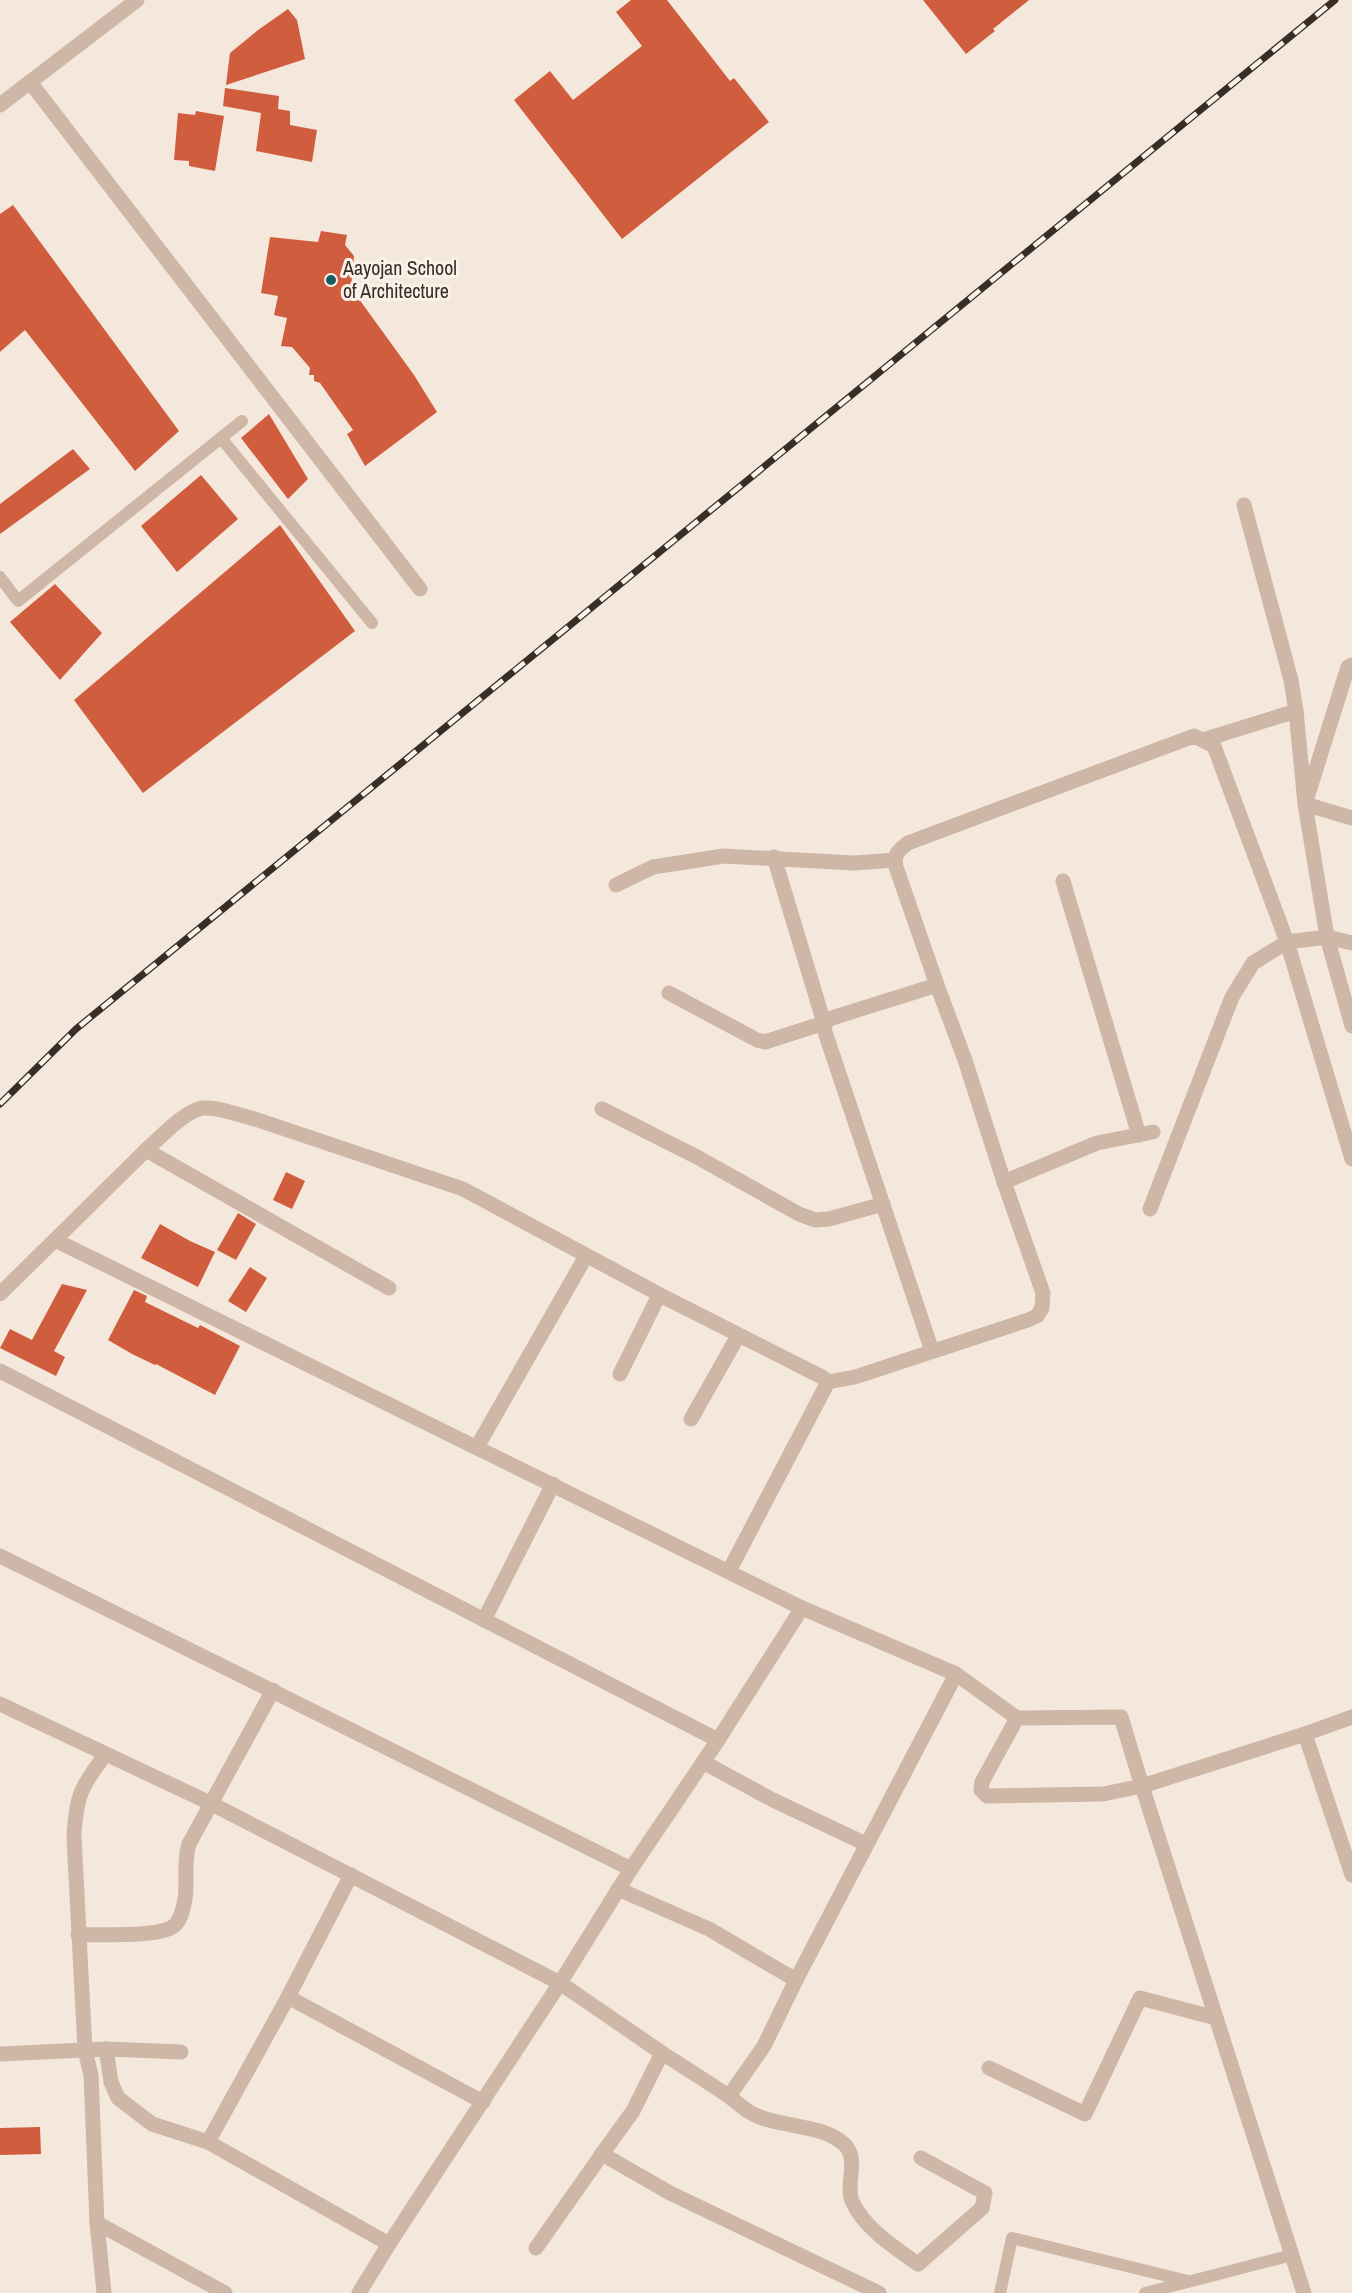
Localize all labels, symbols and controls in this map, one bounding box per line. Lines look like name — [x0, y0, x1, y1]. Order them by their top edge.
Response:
place label: Aayojan School of Architecture — [342, 254, 457, 304]
marker: Aayojan School of Architecture — [324, 273, 338, 287]

